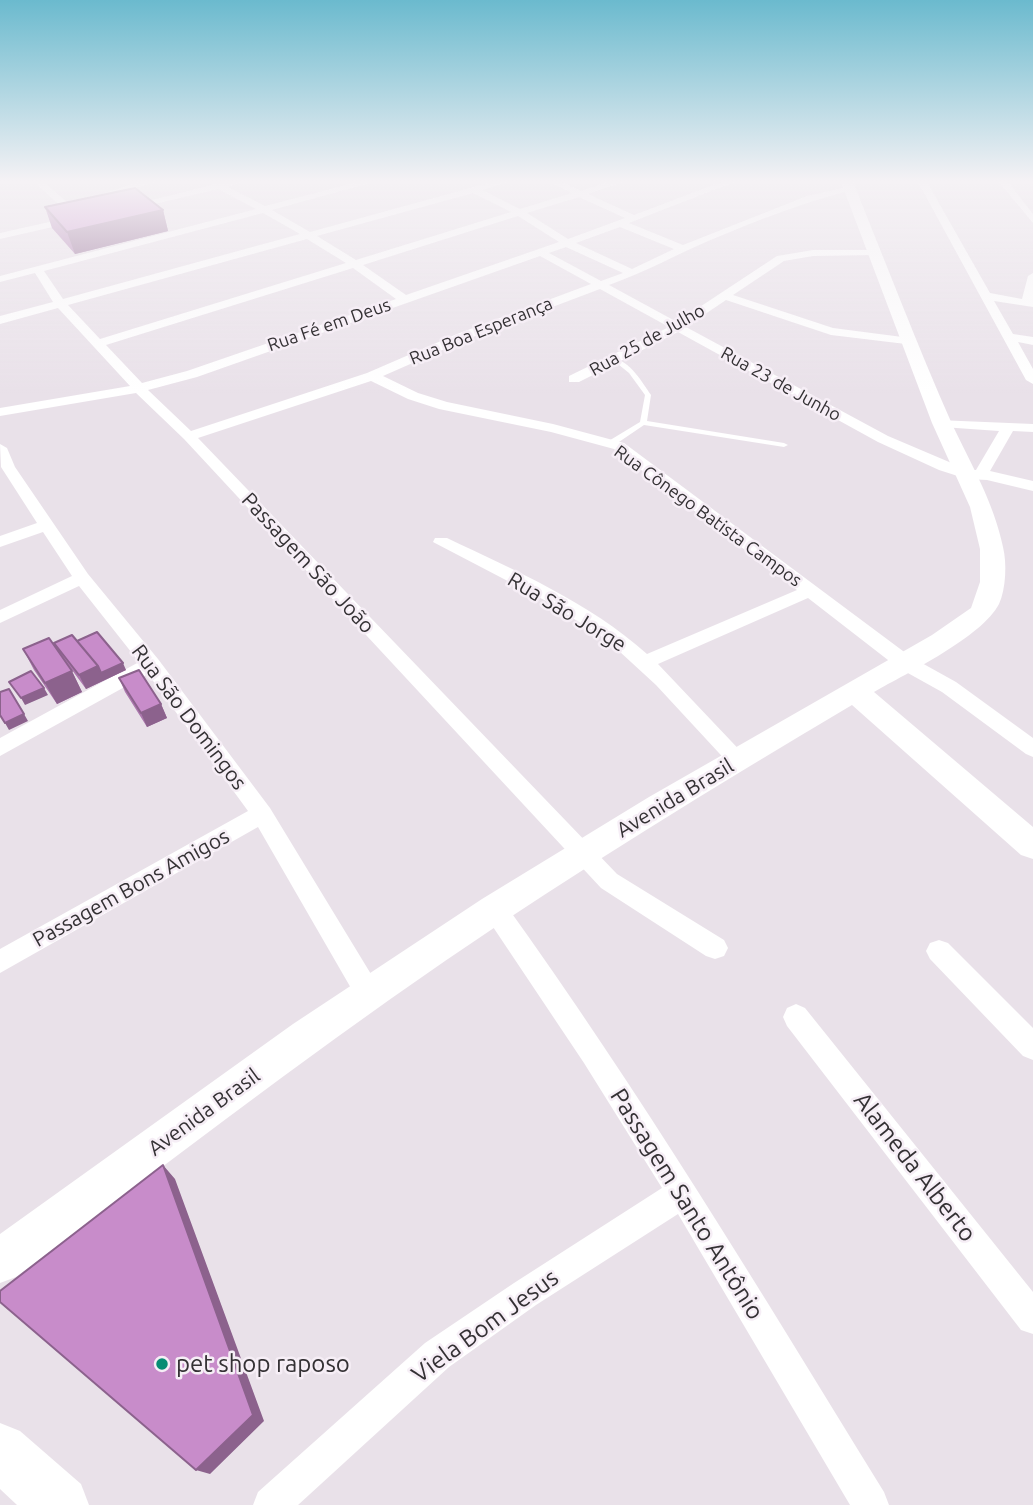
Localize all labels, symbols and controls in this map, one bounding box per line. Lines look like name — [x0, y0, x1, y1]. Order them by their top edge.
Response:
street label: Rua Boa Esperança — [406, 292, 556, 370]
street label: Rua Fé em Deus — [265, 294, 393, 356]
street label: Rua 25 de Julho — [586, 299, 708, 381]
street label: Rua 23 de Junho — [717, 342, 845, 426]
street label: Rua Cônego Batista Campos — [610, 441, 806, 591]
street label: Passagem São João — [236, 487, 380, 639]
street label: Rua São Jorge — [503, 567, 631, 657]
street label: Rua São Domingos — [126, 639, 252, 795]
street label: Avenida Brasil — [612, 753, 738, 843]
street label: Passagem Bons Amigos — [28, 823, 234, 953]
street label: Avenida Brasil — [143, 1063, 265, 1161]
street label: Passagem Santo Antônio — [604, 1083, 770, 1325]
street label: Alameda Alberto — [848, 1087, 982, 1247]
street label: Viela Bom Jesus — [406, 1263, 564, 1389]
place label: pet shop raposo — [176, 1350, 350, 1378]
marker: pet shop raposo — [154, 1356, 170, 1372]

